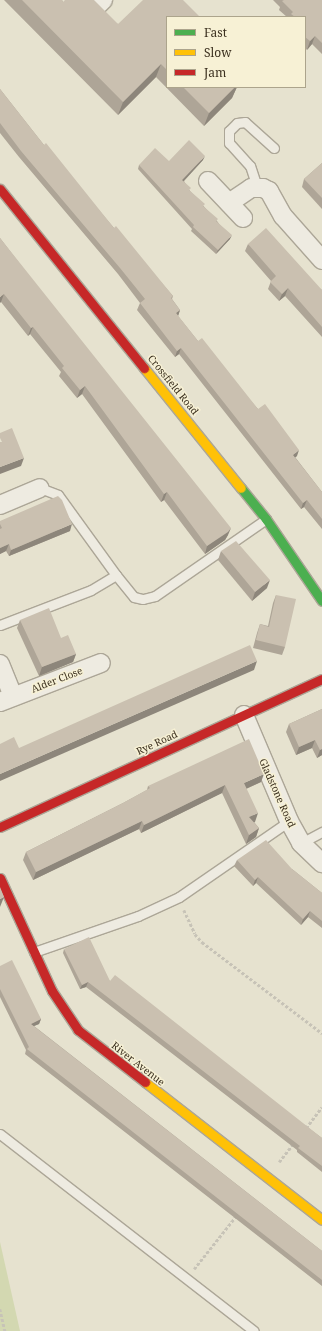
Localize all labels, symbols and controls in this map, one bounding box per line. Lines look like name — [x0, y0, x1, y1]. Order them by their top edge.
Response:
legend — [166, 16, 306, 88]
text: Fast — [204, 24, 227, 41]
text: Slow — [204, 44, 232, 61]
text: Jam — [204, 64, 226, 81]
street label: Crossfield Road — [145, 353, 201, 417]
street label: Alder Close — [30, 665, 84, 695]
street label: Rye Road — [134, 728, 180, 758]
street label: Gladstone Road — [256, 757, 298, 829]
street label: River Avenue — [109, 1040, 167, 1088]

